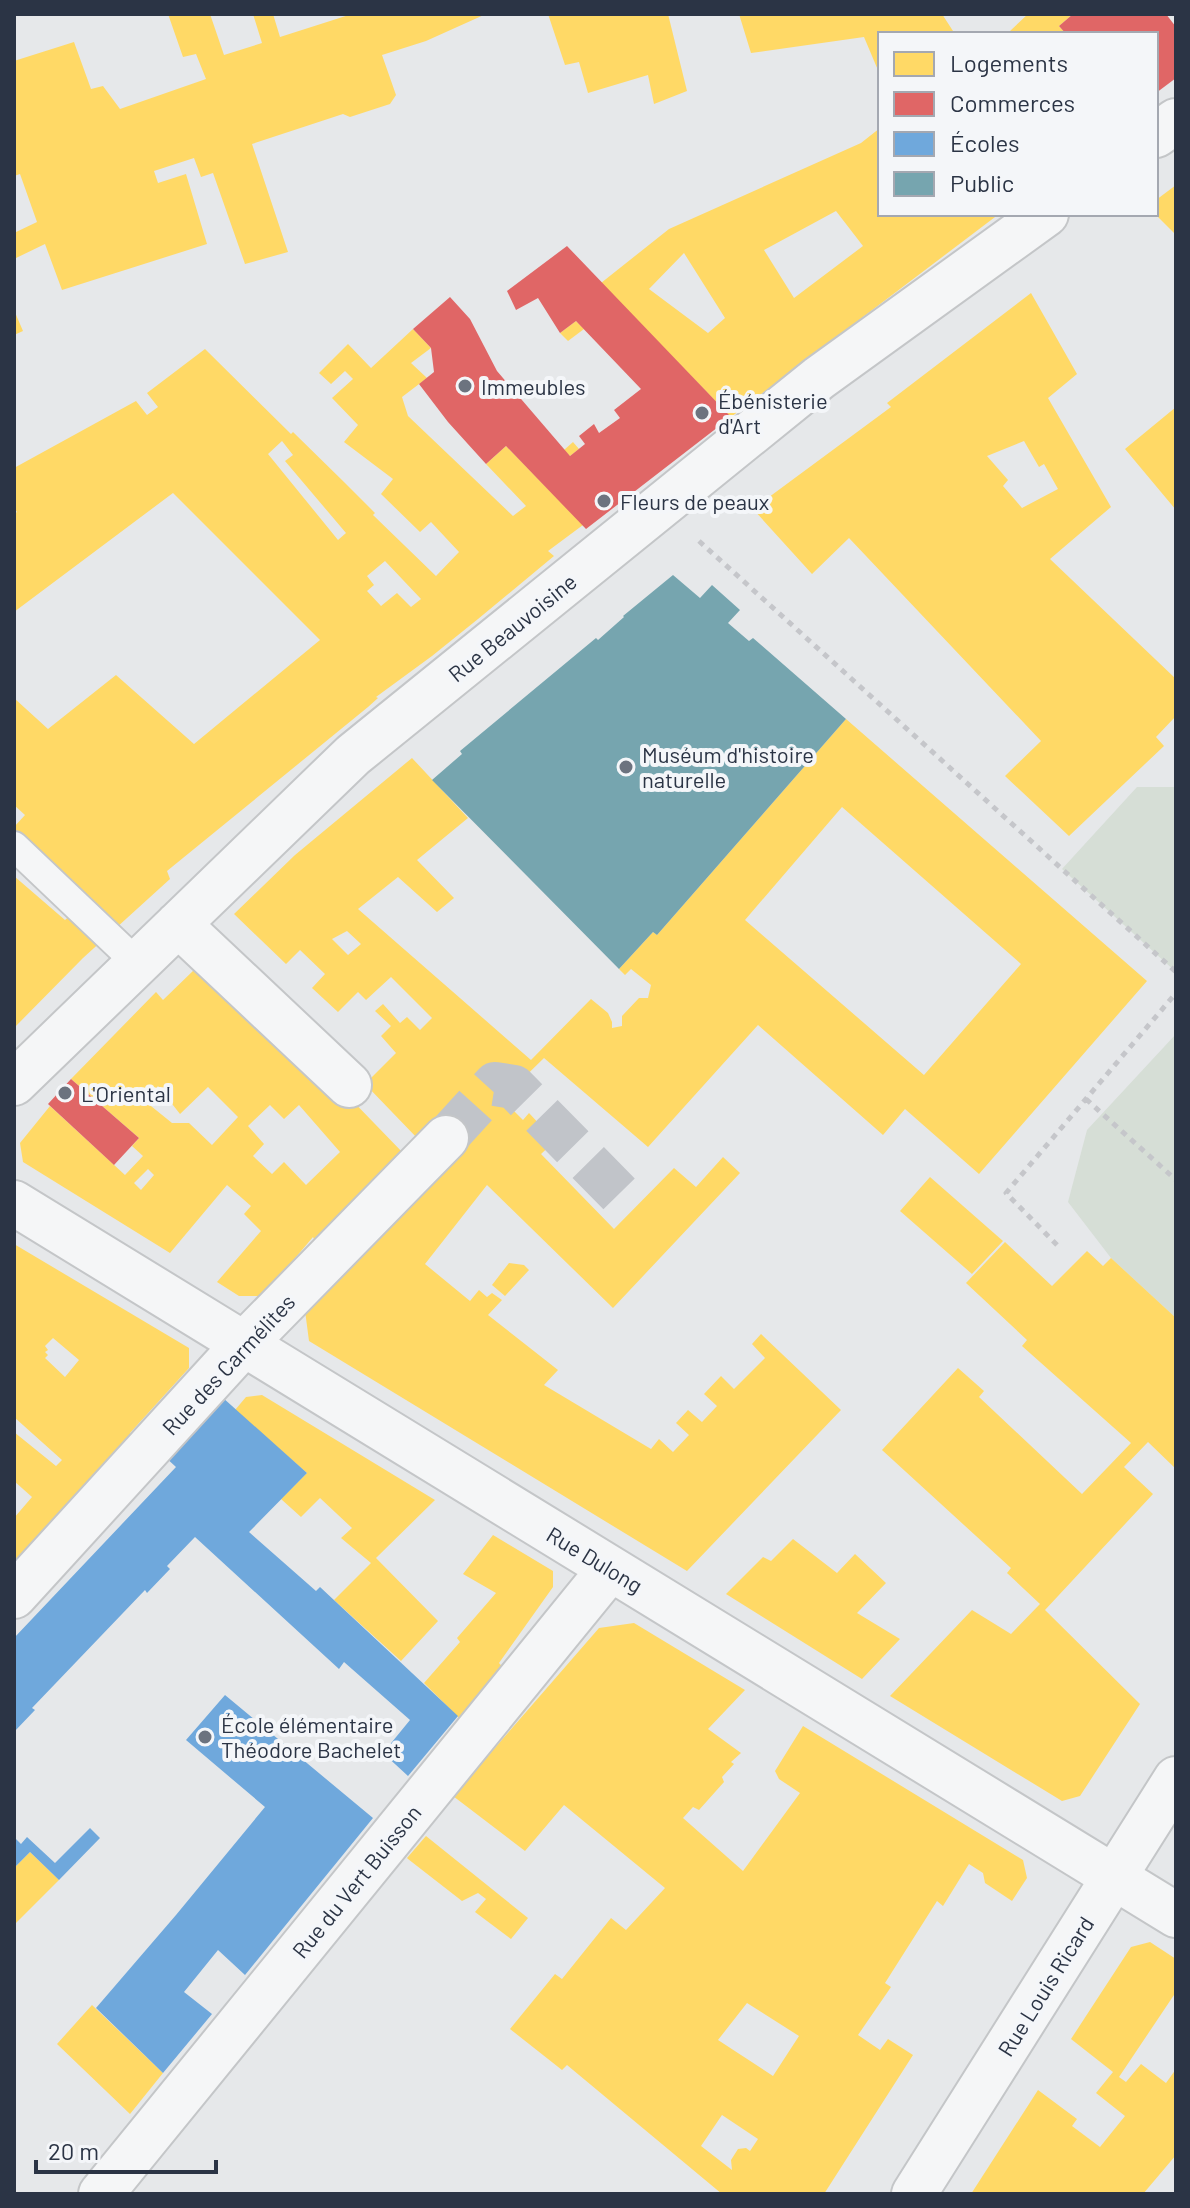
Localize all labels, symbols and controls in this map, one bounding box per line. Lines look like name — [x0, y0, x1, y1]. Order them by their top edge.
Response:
legend — [878, 32, 1158, 216]
text: Logements — [950, 48, 1068, 77]
text: Commerces — [950, 88, 1075, 117]
text: Écoles — [950, 128, 1020, 157]
text: Public — [950, 168, 1014, 197]
place label: Immeubles — [481, 373, 586, 399]
marker: Immeubles — [456, 377, 474, 395]
place label: Ébénisterie d'Art — [718, 387, 828, 438]
marker: Ébénisterie d'Art — [693, 404, 711, 422]
place label: Fleurs de peaux — [620, 488, 769, 514]
marker: Fleurs de peaux — [595, 492, 613, 510]
street label: Rue Beauvoisine — [443, 567, 581, 687]
place label: Muséum d'histoire naturelle — [642, 741, 814, 792]
marker: Muséum d'histoire naturelle — [617, 758, 635, 776]
place label: L'Oriental — [81, 1080, 171, 1106]
marker: L'Oriental — [56, 1084, 74, 1102]
street label: Rue des Carmélites — [156, 1288, 300, 1440]
street label: Rue Dulong — [542, 1520, 648, 1598]
place label: École élémentaire Théodore Bachelet — [221, 1711, 401, 1762]
marker: École élémentaire Théodore Bachelet — [196, 1728, 214, 1746]
street label: Rue du Vert Buisson — [286, 1799, 426, 1963]
street label: Rue Louis Ricard — [992, 1911, 1098, 2061]
scale bar — [36, 2124, 216, 2174]
text: 20 m — [48, 2136, 99, 2165]

